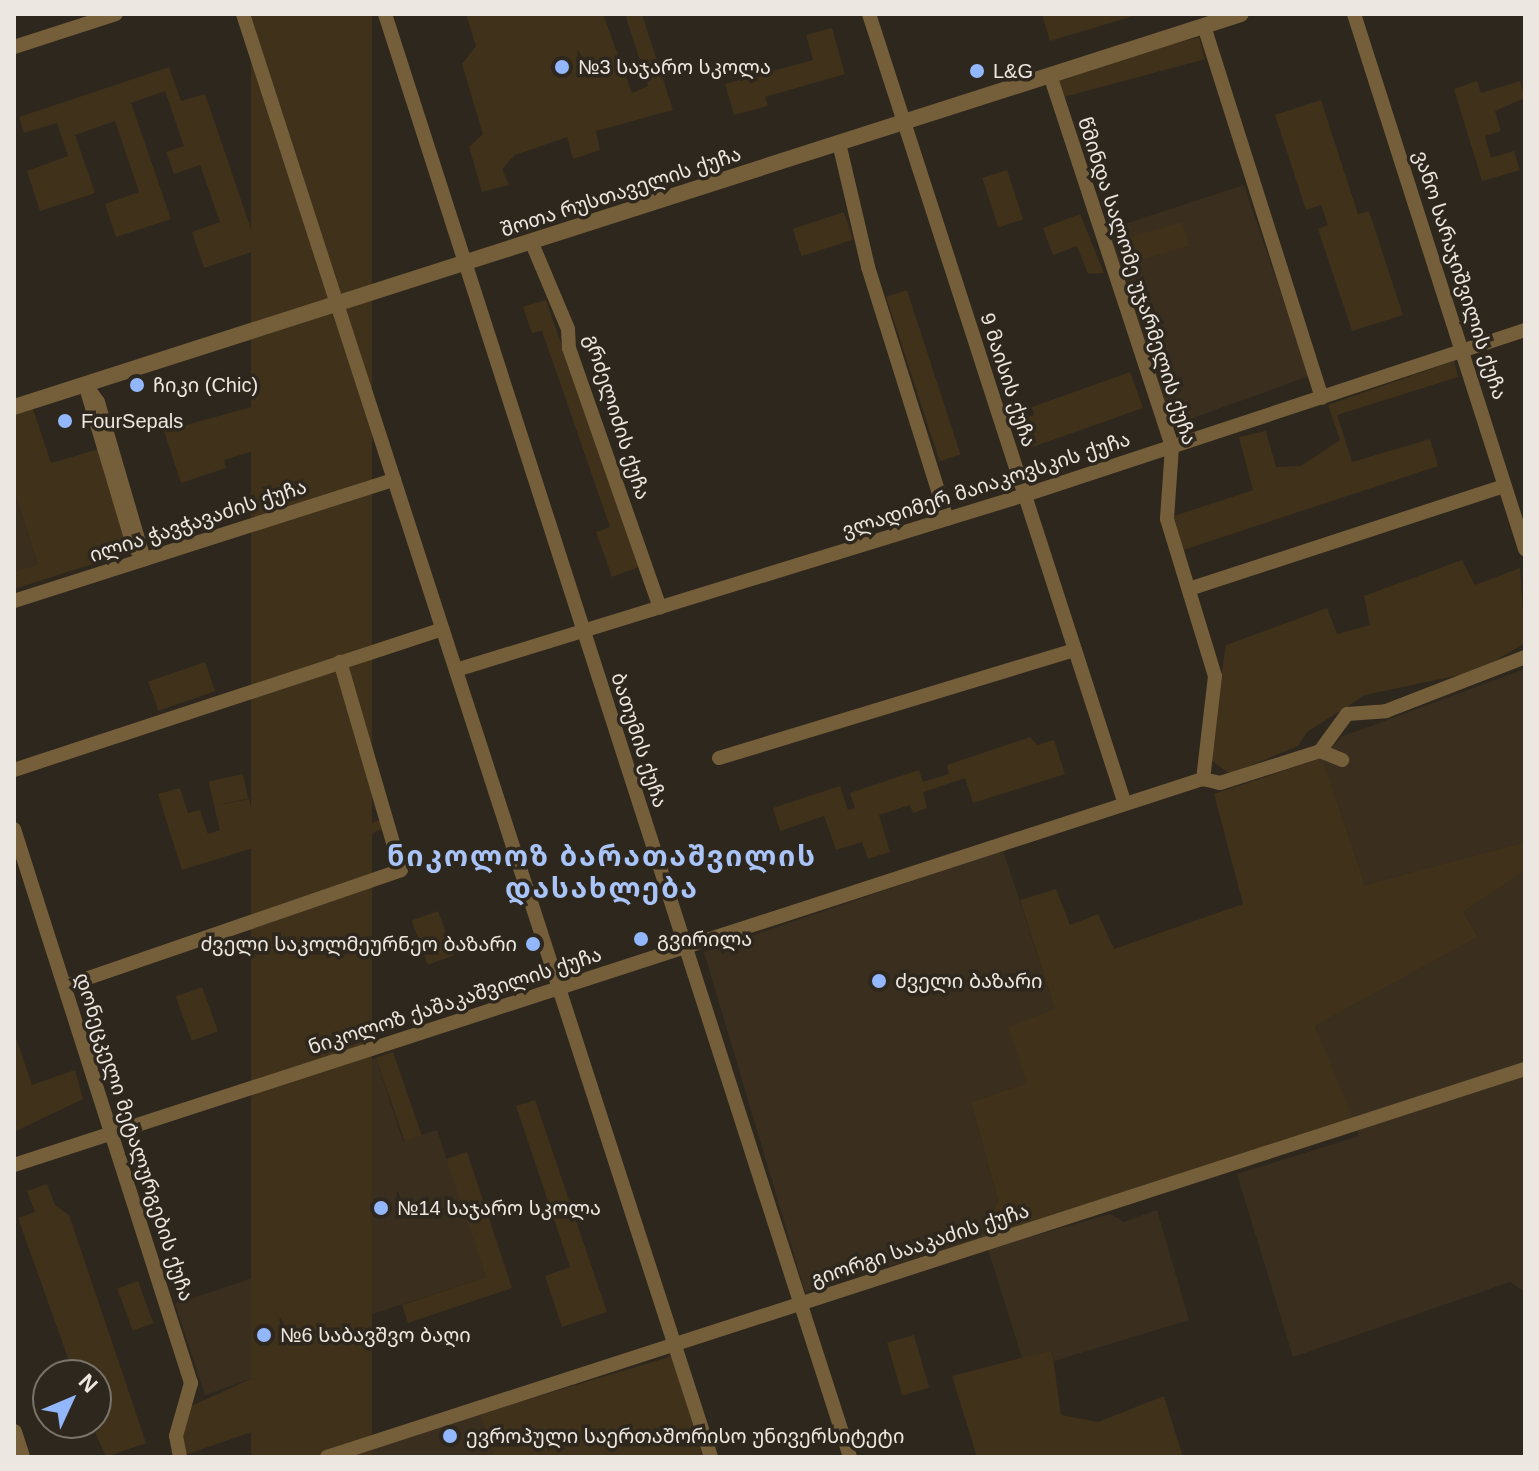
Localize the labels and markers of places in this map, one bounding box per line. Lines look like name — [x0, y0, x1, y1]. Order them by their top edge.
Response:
place label: №3 საჯარო სკოლა — [578, 55, 771, 79]
marker: №3 საჯარო სკოლა — [553, 58, 571, 76]
place label: L&G — [993, 59, 1033, 83]
marker: L&G — [968, 62, 986, 80]
place label: ჩიკი (Chic) — [153, 373, 258, 397]
marker: ჩიკი (Chic) — [128, 376, 146, 394]
place label: FourSepals — [81, 409, 183, 433]
marker: FourSepals — [56, 412, 74, 430]
place label: გვირილა — [657, 927, 752, 951]
marker: გვირილა — [632, 930, 650, 948]
place label: ძველი საკოლმეურნეო ბაზარი — [200, 932, 517, 956]
marker: ძველი საკოლმეურნეო ბაზარი — [524, 935, 542, 953]
place label: ძველი ბაზარი — [895, 969, 1042, 993]
marker: ძველი ბაზარი — [870, 972, 888, 990]
place label: №14 საჯარო სკოლა — [397, 1196, 601, 1220]
marker: №14 საჯარო სკოლა — [372, 1199, 390, 1217]
place label: №6 საბავშვო ბაღი — [280, 1323, 471, 1347]
marker: №6 საბავშვო ბაღი — [255, 1326, 273, 1344]
place label: ევროპული საერთაშორისო უნივერსიტეტი — [466, 1424, 904, 1448]
marker: ევროპული საერთაშორისო უნივერსიტეტი — [441, 1427, 459, 1445]

